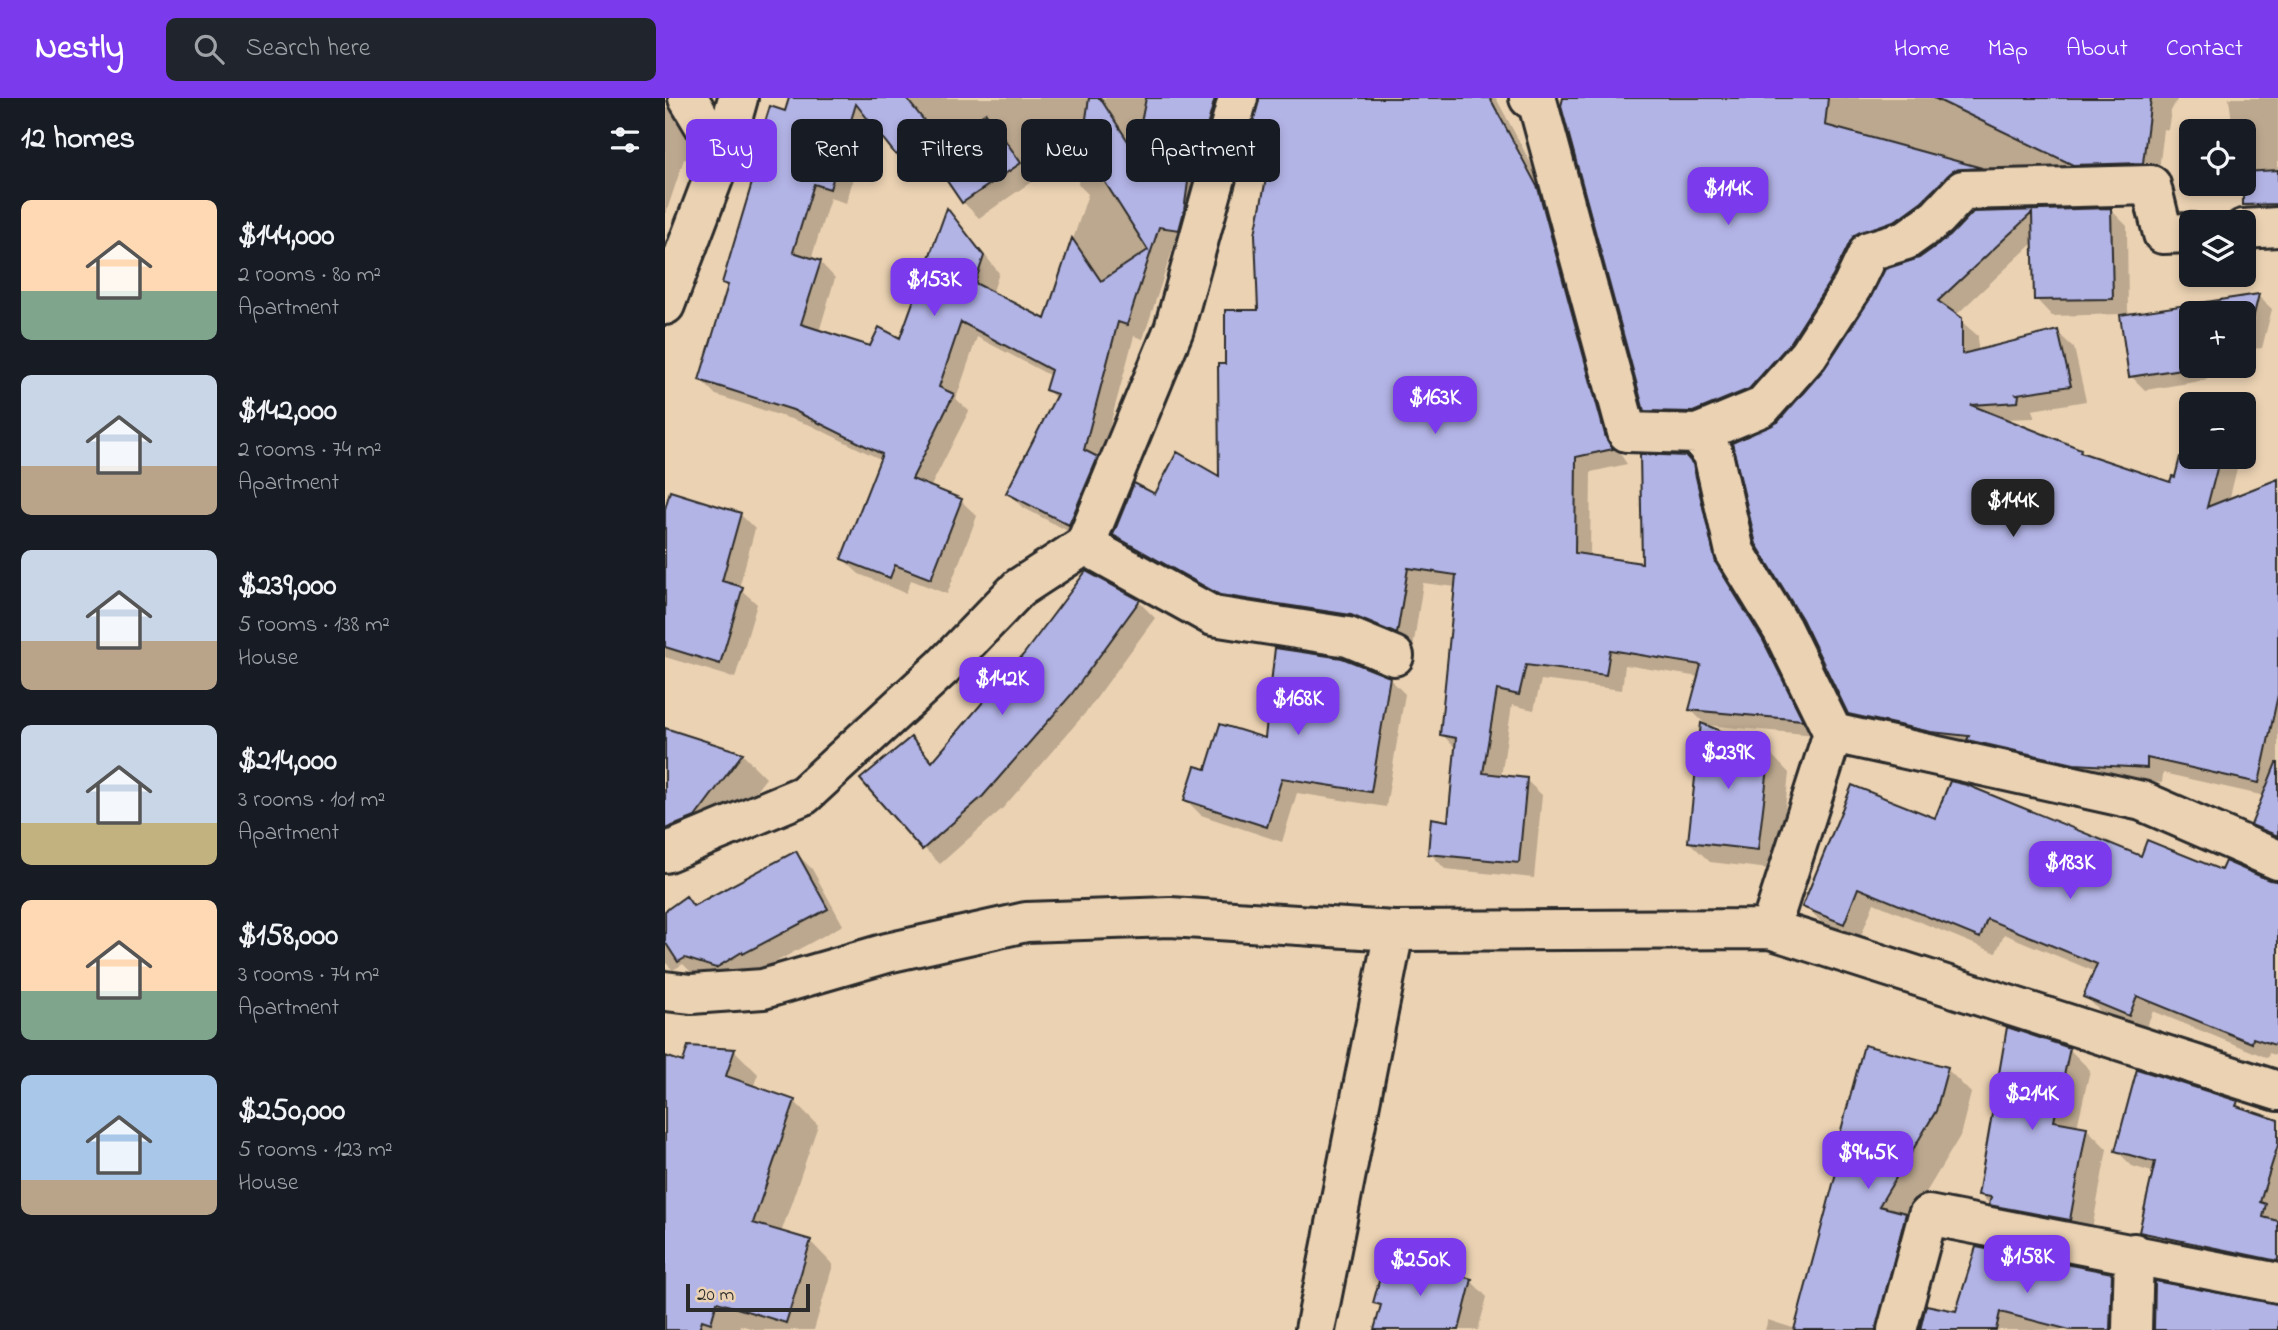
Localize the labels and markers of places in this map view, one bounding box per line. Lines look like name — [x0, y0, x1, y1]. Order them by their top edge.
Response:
pin: $114K — [1679, 167, 1777, 227]
pin: $153K — [885, 258, 983, 318]
pin: $163K — [1386, 376, 1484, 436]
pin: $144K — [1964, 480, 2062, 539]
pin: $142K — [953, 658, 1051, 717]
pin: $168K — [1249, 678, 1347, 737]
pin: $239K — [1679, 732, 1777, 791]
pin: $183K — [2021, 842, 2119, 901]
pin: $214K — [1983, 1072, 2081, 1132]
pin: $94.5K — [1811, 1132, 1925, 1191]
pin: $158K — [1978, 1236, 2076, 1295]
pin: $250K — [1371, 1238, 1469, 1298]

